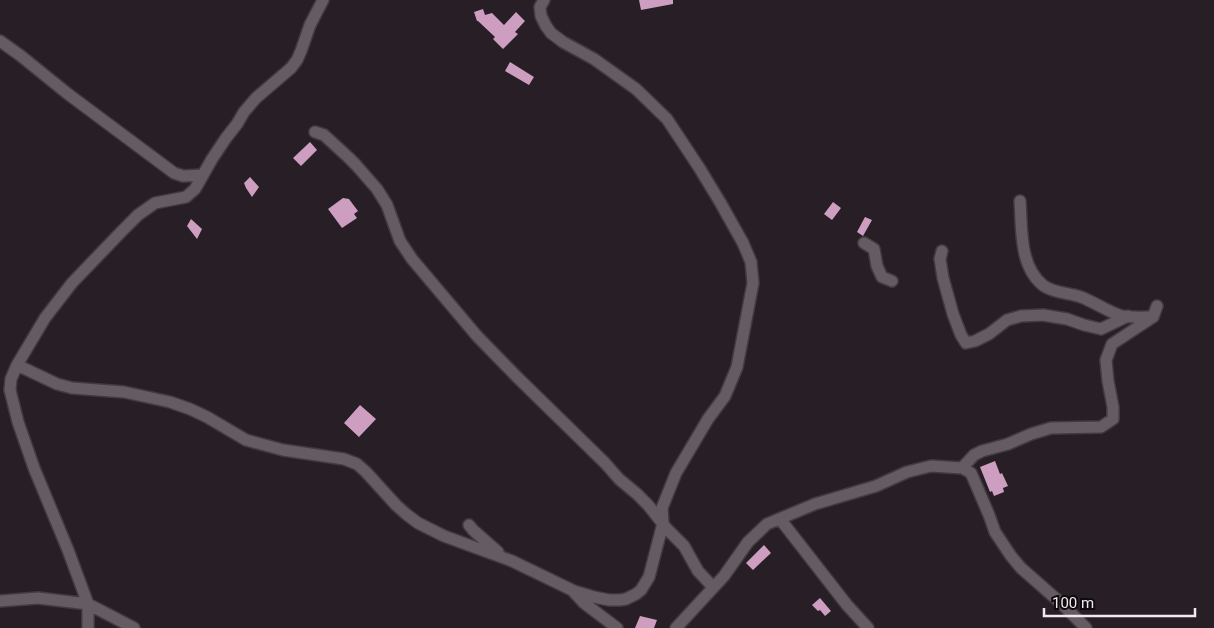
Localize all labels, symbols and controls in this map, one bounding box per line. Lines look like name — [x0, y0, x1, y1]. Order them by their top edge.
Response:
scale bar — [1044, 586, 1195, 618]
text: 100 m — [1052, 594, 1094, 612]

